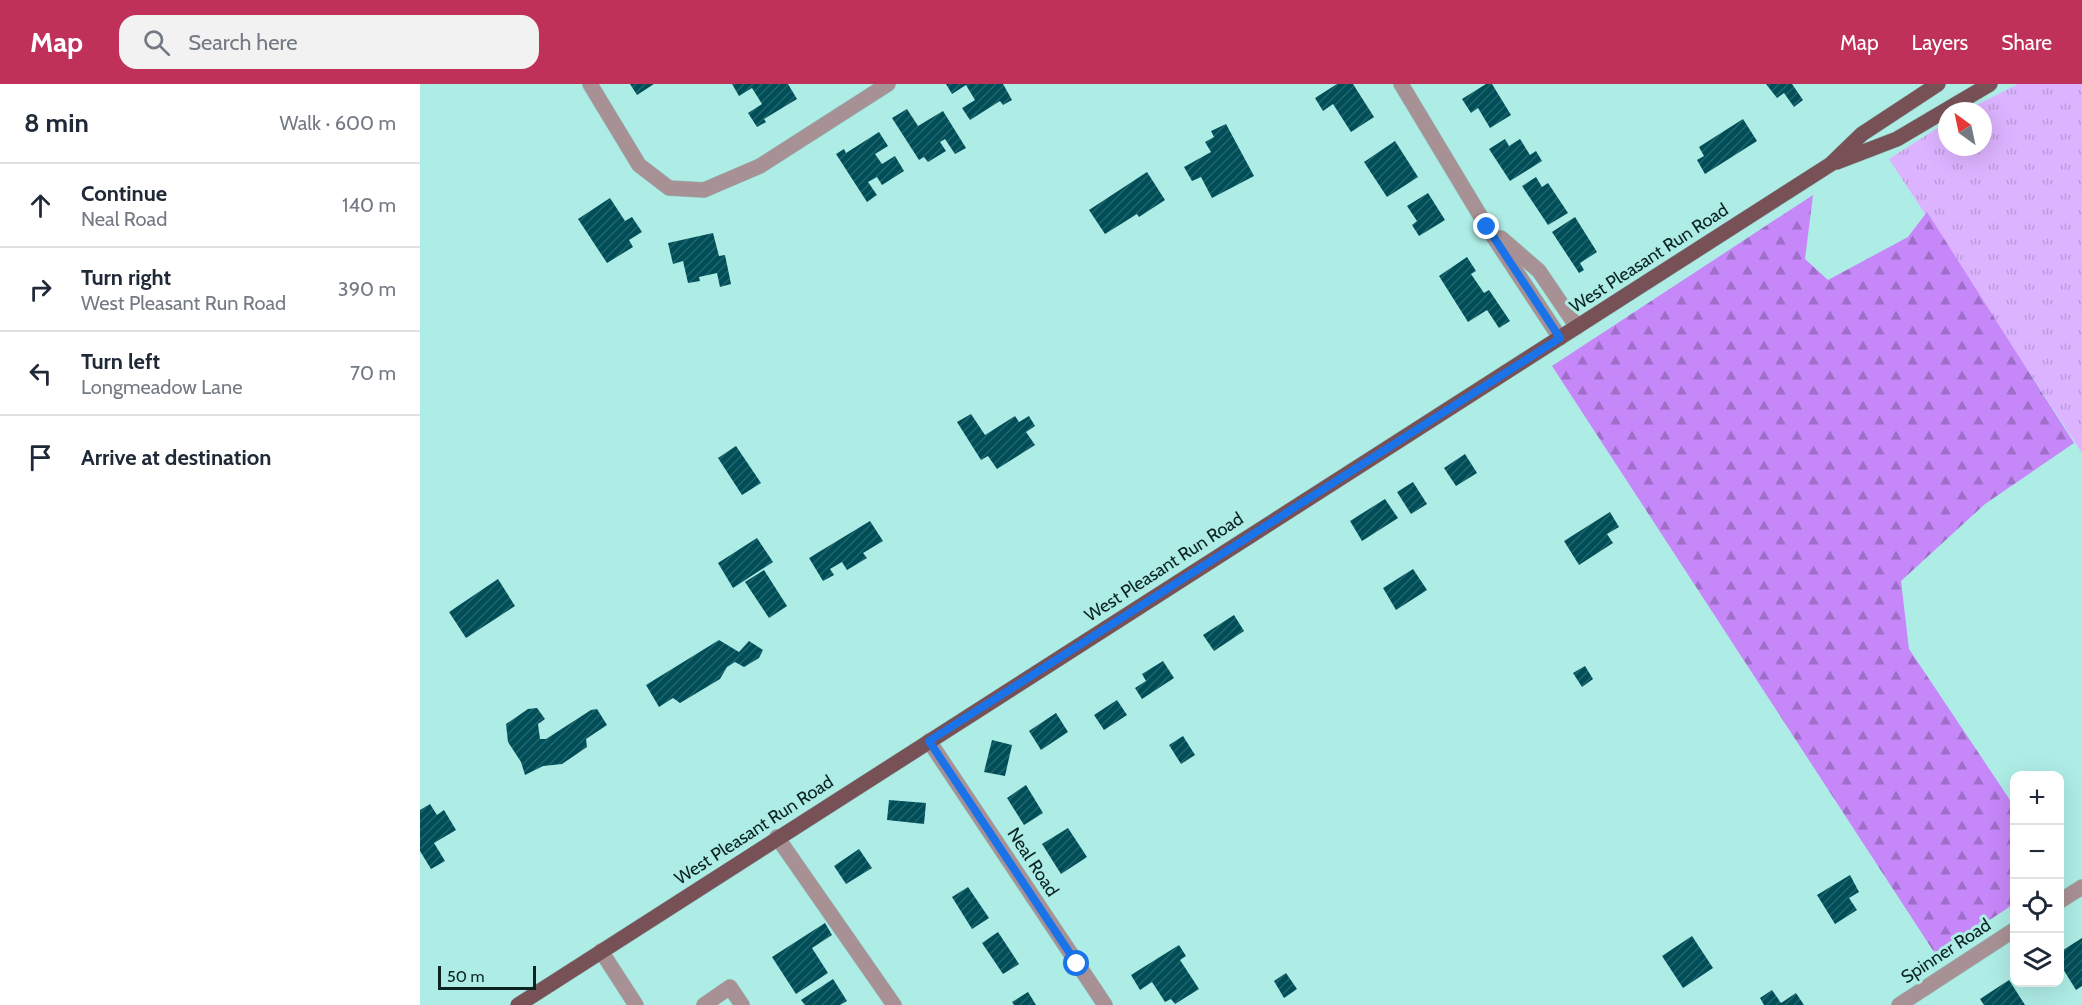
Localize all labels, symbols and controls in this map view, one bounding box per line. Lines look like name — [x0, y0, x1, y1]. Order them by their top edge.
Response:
search box — [119, 15, 539, 69]
text: Map — [30, 25, 83, 59]
icon: search — [140, 26, 173, 59]
text: Search here — [188, 29, 297, 56]
text: Map — [1840, 30, 1879, 55]
text: Layers — [1912, 30, 1968, 55]
text: Share — [2001, 30, 2052, 55]
north arrow — [1938, 102, 1992, 156]
text: 8 min — [24, 107, 89, 139]
text: Walk · 600 m — [280, 111, 396, 135]
text: Continue — [81, 180, 167, 207]
icon: ahead — [24, 189, 57, 222]
text: 140 m — [342, 193, 396, 217]
street label: West Pleasant Run Road — [1566, 198, 1732, 318]
text: Neal Road — [81, 207, 167, 231]
route end — [1473, 213, 1499, 239]
text: Turn right — [81, 264, 171, 291]
icon: right — [24, 273, 57, 306]
text: 390 m — [338, 277, 396, 301]
text: West Pleasant Run Road — [81, 291, 286, 315]
text: Turn left — [81, 348, 160, 375]
icon: left — [24, 357, 57, 390]
text: 70 m — [350, 361, 396, 385]
text: Longmeadow Lane — [81, 375, 242, 399]
icon: arrive — [24, 441, 57, 474]
text: Arrive at destination — [81, 444, 271, 471]
street label: West Pleasant Run Road — [1081, 507, 1247, 627]
street label: West Pleasant Run Road — [671, 770, 837, 890]
map controls — [2010, 771, 2064, 987]
button: + — [2010, 771, 2064, 825]
street label: Neal Road — [1003, 823, 1063, 901]
button: − — [2010, 825, 2064, 879]
button: locate — [2010, 879, 2064, 933]
street label: Spinner Road — [1897, 914, 1995, 988]
button: layers — [2010, 933, 2064, 987]
route start — [1063, 950, 1089, 976]
scale bar — [438, 963, 536, 990]
text: 50 m — [447, 967, 484, 986]

